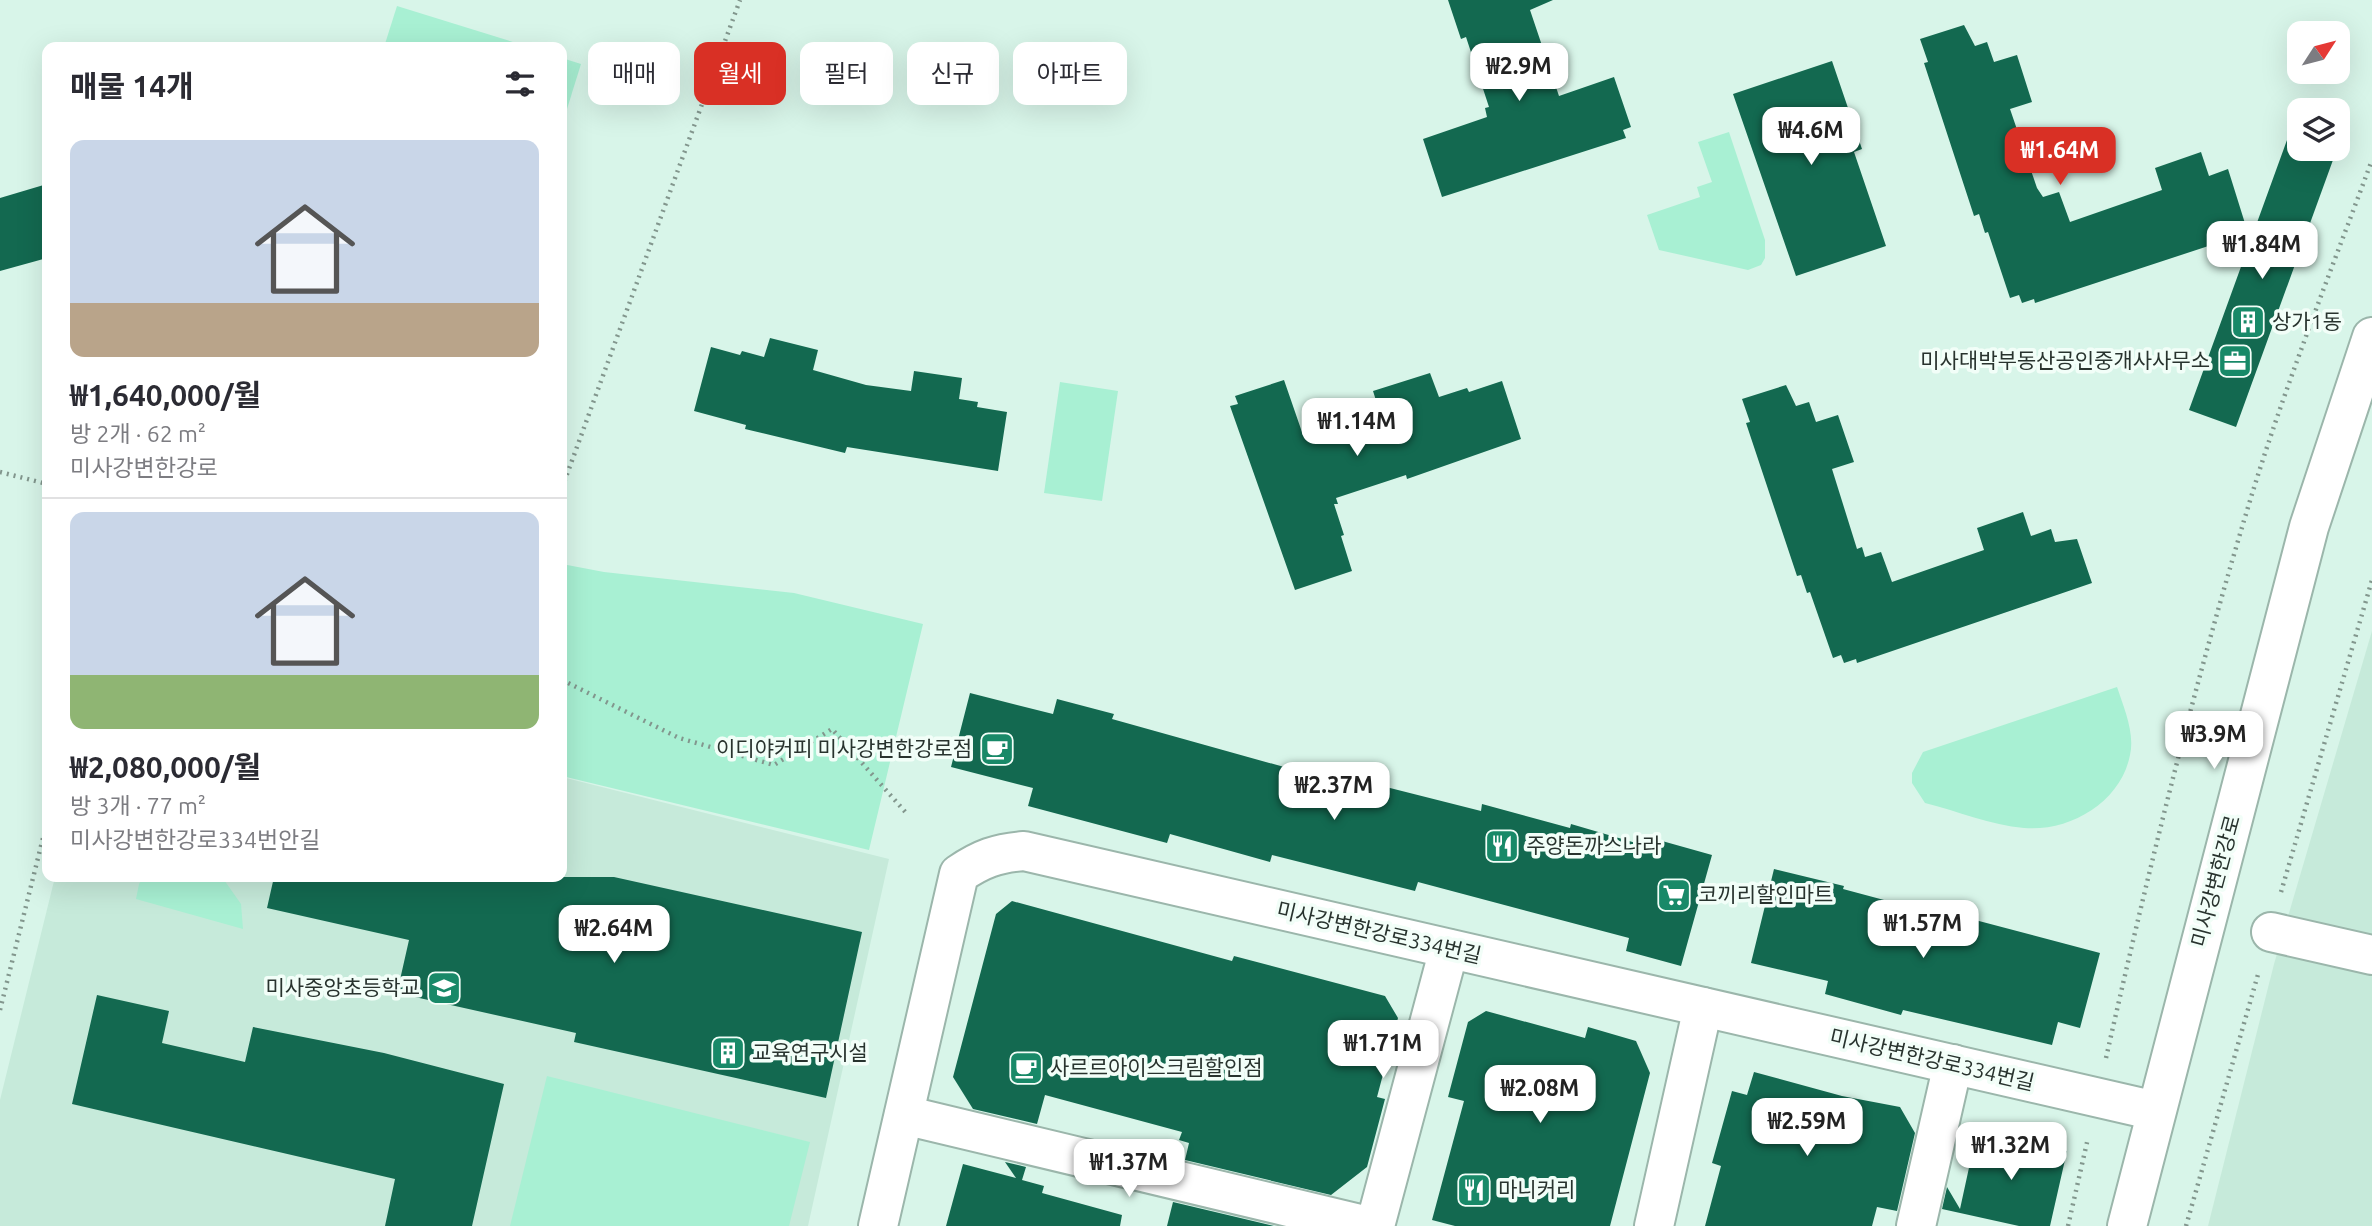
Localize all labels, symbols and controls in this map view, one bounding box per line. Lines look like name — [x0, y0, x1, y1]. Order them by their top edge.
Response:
north arrow — [2287, 21, 2350, 84]
map controls — [2287, 21, 2350, 161]
chip: 매매 — [588, 42, 680, 105]
chip: 월세 — [694, 42, 786, 105]
chip: 필터 — [800, 42, 893, 105]
chip: 신규 — [907, 42, 999, 105]
chip: 아파트 — [1013, 42, 1127, 105]
pin: ₩2.9M — [1470, 43, 1568, 103]
text: ₩2.9M — [1486, 53, 1552, 78]
icon: filters — [501, 65, 539, 103]
text: 매물 14개 — [70, 69, 194, 103]
button: layers — [2287, 98, 2350, 161]
pin: ₩4.6M — [1762, 108, 1860, 167]
text: ₩4.6M — [1778, 117, 1844, 142]
pin: ₩1.64M — [2003, 128, 2117, 187]
text: ₩1.64M — [2021, 137, 2099, 162]
icon: home — [242, 186, 368, 312]
pin: ₩1.84M — [2205, 222, 2319, 281]
text: ₩1.84M — [2223, 231, 2301, 256]
building icon: 상가1동 — [2229, 303, 2267, 341]
place label: 상가1동 — [2272, 309, 2342, 333]
office icon: 미사대박부동산공인중개사사무소 — [2216, 342, 2254, 380]
place label: 미사대박부동산공인중개사사무소 — [1920, 348, 2210, 372]
text: ₩1,640,000/월 — [70, 378, 261, 412]
pin: ₩1.14M — [1300, 398, 1414, 458]
text: ₩1.14M — [1318, 408, 1396, 433]
text: 방 2개 · 62 m² — [70, 421, 206, 446]
text: 미사강변한강로 — [70, 455, 218, 480]
icon: home — [242, 558, 368, 684]
pin: ₩3.9M — [2165, 712, 2263, 771]
text: ₩3.9M — [2181, 721, 2247, 746]
cafe icon: 이디야커피 미사강변한강로점 — [978, 730, 1016, 768]
place label: 이디야커피 미사강변한강로점 — [716, 736, 972, 760]
text: ₩2,080,000/월 — [70, 750, 261, 784]
pin: ₩2.37M — [1277, 762, 1391, 822]
text: ₩2.37M — [1295, 772, 1373, 797]
text: 방 3개 · 77 m² — [70, 793, 206, 818]
street label: 미사강변한강로 — [2186, 812, 2244, 949]
text: 미사강변한강로334번안길 — [70, 827, 321, 852]
restaurant icon: 주양돈까스나라 — [1483, 827, 1521, 865]
place label: 주양돈까스나라 — [1526, 833, 1661, 857]
supermarket icon: 코끼리할인마트 — [1655, 876, 1693, 914]
place label: 코끼리할인마트 — [1698, 882, 1833, 906]
street label: 미사강변한강로334번길 — [1274, 897, 1484, 967]
pin: ₩1.57M — [1866, 900, 1980, 960]
pin: ₩2.64M — [557, 906, 671, 965]
text: ₩1.57M — [1884, 910, 1962, 935]
text: ₩2.64M — [575, 915, 653, 940]
school or university icon: 미사중앙초등학교 — [425, 969, 463, 1007]
place label: 미사중앙초등학교 — [265, 975, 420, 999]
pin: ₩1.71M — [1326, 1020, 1440, 1080]
street label: 미사강변한강로334번길 — [1827, 1024, 2037, 1094]
text: ₩1.71M — [1344, 1030, 1422, 1055]
building icon: 교육연구시설 — [709, 1034, 747, 1072]
place label: 교육연구시설 — [752, 1040, 868, 1064]
cafe icon: 사르르아이스크림할인점 — [1007, 1049, 1045, 1087]
place label: 사르르아이스크림할인점 — [1050, 1055, 1263, 1079]
pin: ₩2.08M — [1483, 1066, 1597, 1125]
text: ₩2.08M — [1501, 1075, 1579, 1100]
pin: ₩2.59M — [1750, 1098, 1864, 1158]
text: ₩2.59M — [1768, 1108, 1846, 1133]
pin: ₩1.32M — [1954, 1122, 2068, 1182]
text: ₩1.32M — [1972, 1132, 2050, 1157]
pin: ₩1.37M — [1072, 1140, 1186, 1199]
text: ₩1.37M — [1090, 1149, 1168, 1174]
restaurant icon: 마니커리 — [1455, 1171, 1493, 1209]
place label: 마니커리 — [1498, 1177, 1575, 1201]

